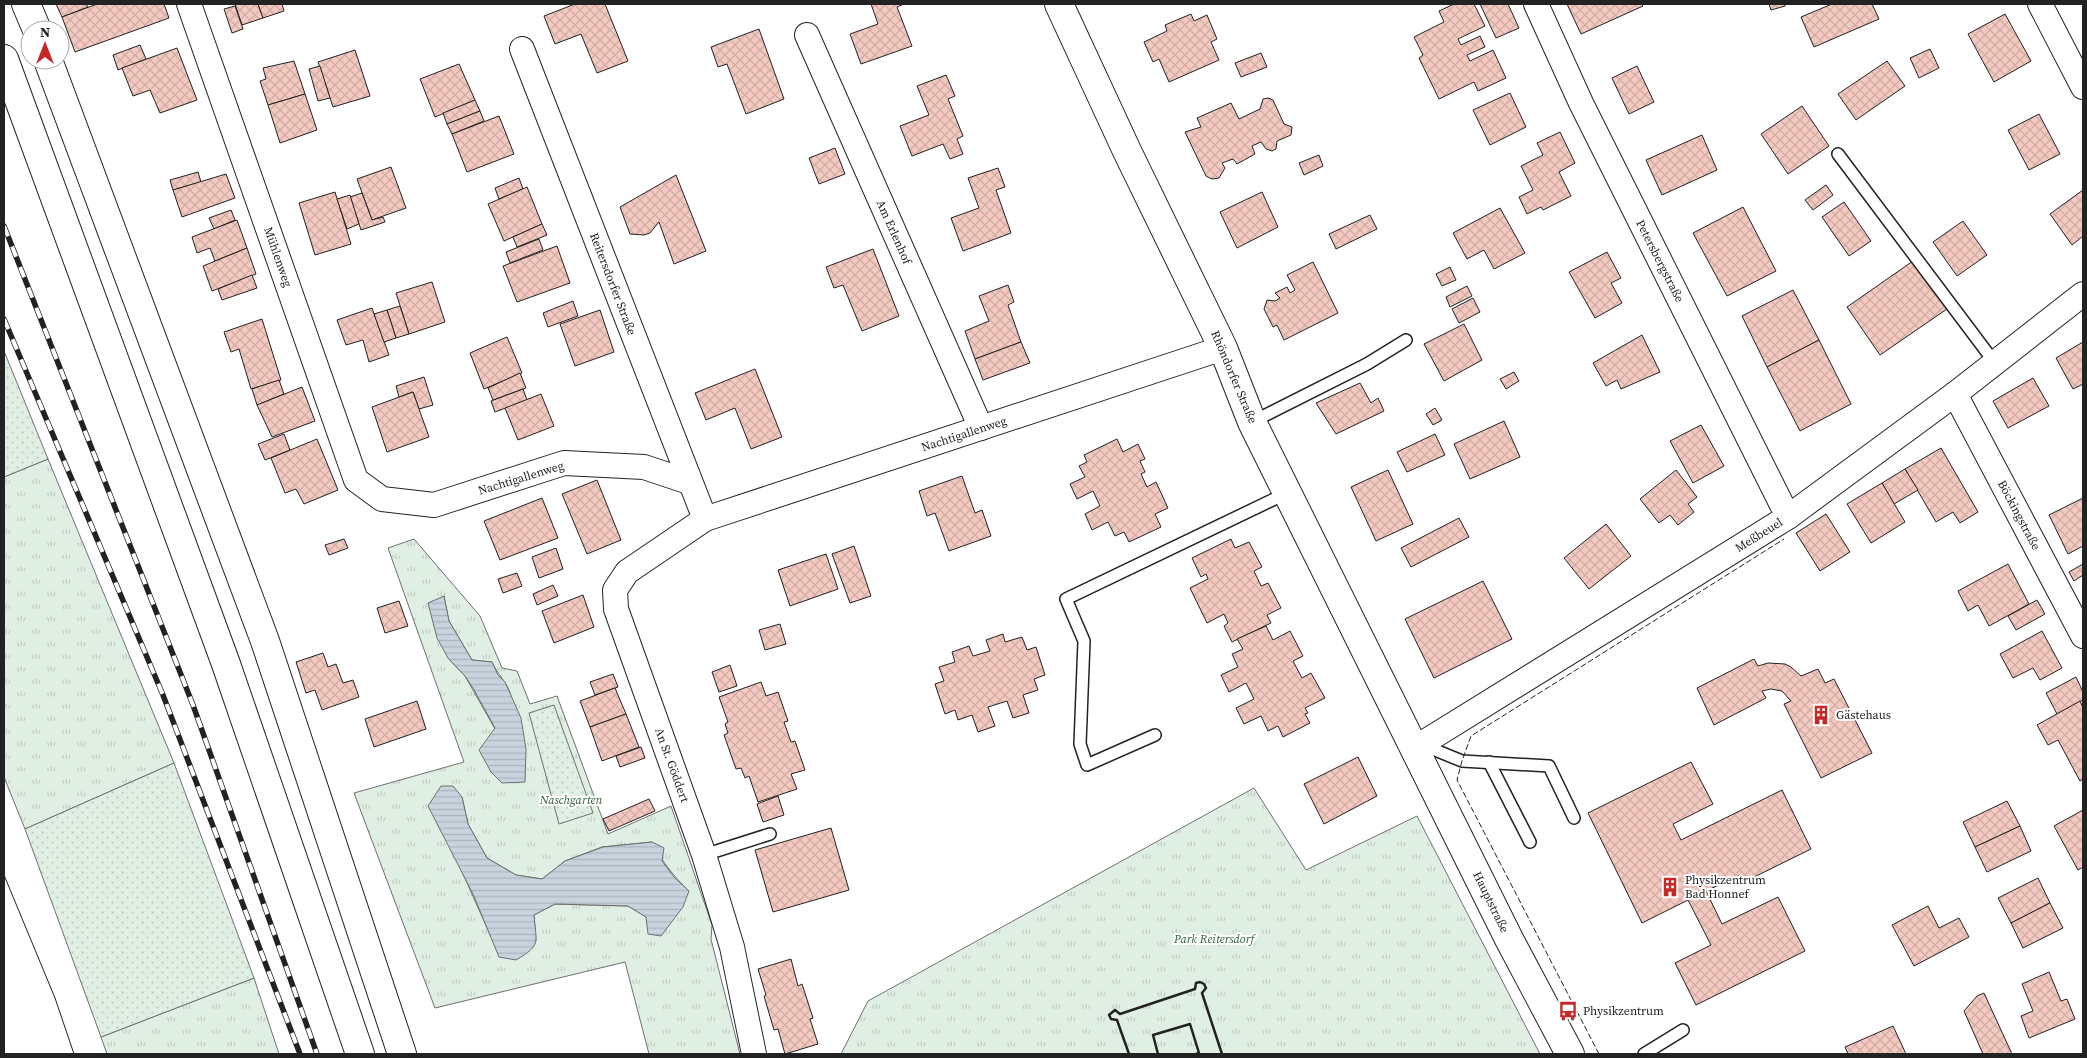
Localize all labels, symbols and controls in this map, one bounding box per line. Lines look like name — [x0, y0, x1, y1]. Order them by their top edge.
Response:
north arrow — [20, 20, 70, 70]
text: N — [40, 22, 50, 42]
street label: Am Erlenhof — [873, 197, 916, 268]
street label: Petersbergstraße — [1632, 217, 1688, 305]
street label: Mühlenweg — [260, 225, 296, 289]
street label: Reitersdorfer Straße — [586, 231, 640, 337]
street label: Rhöndorfer Straße — [1207, 328, 1261, 426]
street label: Nachtigallenweg — [919, 413, 1009, 455]
street label: Nachtigallenweg — [476, 457, 566, 499]
street label: Böckingstraße — [1994, 477, 2044, 553]
street label: Meßbeuel — [1732, 514, 1786, 556]
building icon: Gästehaus — [1810, 704, 1832, 726]
place label: Gästehaus — [1836, 707, 1891, 723]
street label: An St. Göddert — [651, 726, 693, 805]
park label: Naschgarten — [539, 792, 603, 808]
street label: Hauptstraße — [1469, 869, 1513, 935]
place label: Physikzentrum Bad Honnef — [1685, 872, 1766, 902]
building icon: Physikzentrum Bad Honnef — [1659, 876, 1681, 898]
park label: Park Reitersdorf — [1173, 931, 1257, 947]
bus stop icon: Physikzentrum — [1557, 1000, 1579, 1022]
place label: Physikzentrum — [1583, 1003, 1664, 1019]

